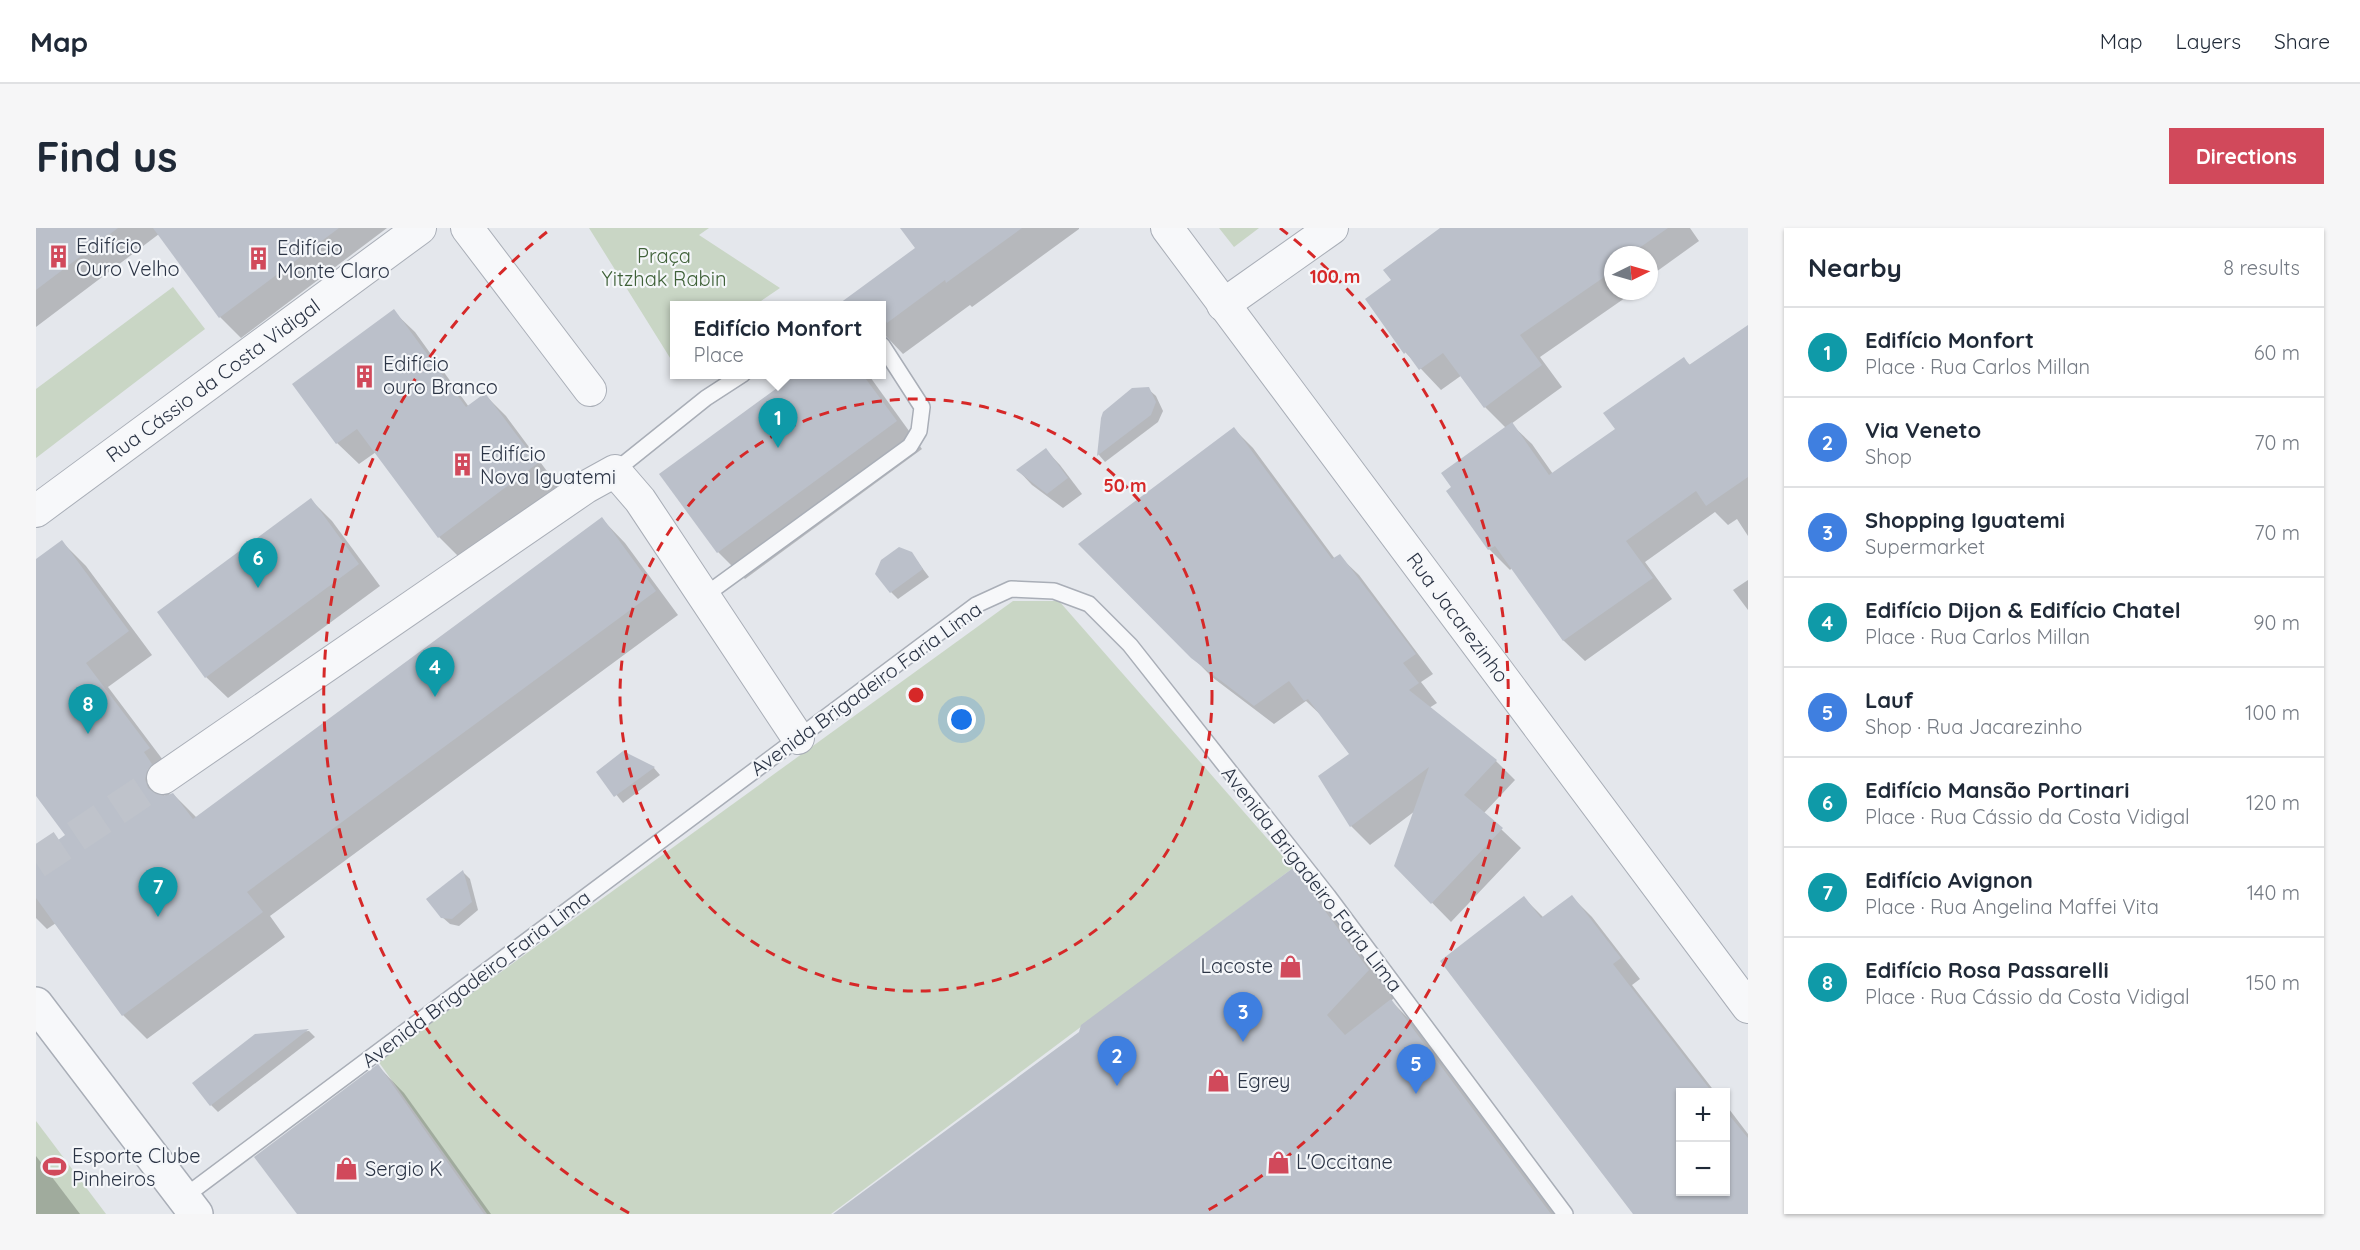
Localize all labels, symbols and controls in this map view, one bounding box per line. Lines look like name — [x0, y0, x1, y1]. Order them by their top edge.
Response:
text: Map — [30, 24, 88, 59]
text: Map — [2100, 28, 2143, 54]
text: Layers — [2176, 28, 2241, 54]
text: Share — [2274, 28, 2330, 54]
button: Directions — [2169, 128, 2324, 184]
text: Find us — [36, 130, 178, 183]
place label: Edifício Ouro Velho — [76, 233, 180, 281]
place label: Edifício Monte Claro — [277, 235, 390, 283]
park label: Praça Yitzhak Rabin — [601, 243, 727, 291]
building icon: Edifício Ouro Velho — [45, 244, 71, 270]
building icon: Edifício Monte Claro — [246, 246, 272, 272]
north arrow — [1604, 246, 1658, 300]
text: Nearby — [1808, 251, 1902, 284]
text: 8 results — [2223, 255, 2300, 280]
text: 100 m — [1310, 265, 1360, 288]
street label: Rua Cássio da Costa Vidigal — [101, 293, 325, 467]
popup — [670, 301, 886, 379]
text: Edifício Monfort — [694, 314, 862, 342]
text: Edifício Monfort — [1865, 326, 2034, 354]
text: 1 — [1824, 340, 1831, 365]
text: 60 m — [2254, 340, 2300, 365]
text: Place — [694, 342, 744, 367]
place label: Edifício ouro Branco — [383, 351, 498, 399]
text: Place · Rua Carlos Millan — [1865, 354, 2090, 379]
building icon: Edifício ouro Branco — [352, 363, 378, 389]
pin: 1 — [758, 398, 798, 448]
text: Via Veneto — [1865, 416, 1981, 444]
text: 2 — [1822, 430, 1833, 455]
text: 70 m — [2254, 430, 2300, 455]
place label: Edifício Nova Iguatemi — [480, 441, 616, 489]
text: Shop — [1865, 444, 1912, 469]
building icon: Edifício Nova Iguatemi — [449, 452, 475, 478]
text: 50 m — [1103, 474, 1147, 497]
text: Shopping Iguatemi — [1865, 506, 2065, 534]
text: 3 — [1822, 520, 1833, 545]
text: 70 m — [2254, 520, 2300, 545]
text: Supermarket — [1865, 534, 1985, 559]
pin: 6 — [238, 538, 278, 588]
street label: Rua Jacarezinho — [1401, 547, 1515, 687]
street label: Avenida Brigadeiro Faria Lima — [745, 596, 986, 781]
text: Edifício Dijon & Edifício Chatel — [1865, 596, 2181, 624]
text: 4 — [1822, 610, 1833, 635]
text: 90 m — [2253, 610, 2300, 635]
text: Place · Rua Carlos Millan — [1865, 624, 2090, 649]
pin: 4 — [416, 648, 454, 697]
pin: 8 — [68, 684, 108, 734]
centre of rings — [906, 685, 926, 705]
text: Lauf — [1865, 686, 1914, 714]
text: 5 — [1822, 700, 1833, 725]
text: 100 m — [2245, 700, 2300, 725]
your location — [947, 705, 976, 734]
text: Shop · Rua Jacarezinho — [1865, 714, 2082, 739]
street label: Avenida Brigadeiro Faria Lima — [1216, 761, 1408, 997]
text: Edifício Mansão Portinari — [1865, 776, 2129, 804]
text: 6 — [1822, 790, 1833, 815]
text: 120 m — [2246, 790, 2300, 815]
text: Place · Rua Cássio da Costa Vidigal — [1865, 804, 2190, 829]
text: Edifício Avignon — [1865, 866, 2033, 894]
pin: 7 — [138, 868, 178, 917]
text: 7 — [1822, 880, 1833, 905]
text: 140 m — [2247, 880, 2300, 905]
street label: Avenida Brigadeiro Faria Lima — [357, 884, 595, 1073]
text: Place · Rua Angelina Maffei Vita — [1865, 894, 2159, 919]
place label: Lacoste — [1200, 953, 1273, 978]
shop icon: Lacoste — [1278, 953, 1304, 979]
text: Edifício Rosa Passarelli — [1865, 956, 2109, 984]
text: 8 — [1822, 970, 1833, 995]
text: 150 m — [2246, 970, 2300, 995]
text: Place · Rua Cássio da Costa Vidigal — [1865, 984, 2190, 1009]
pin: 3 — [1224, 992, 1262, 1042]
pin: 2 — [1098, 1036, 1136, 1086]
pin: 5 — [1396, 1044, 1436, 1094]
shop icon: Egrey — [1206, 1068, 1232, 1094]
place label: Egrey — [1237, 1068, 1290, 1093]
map controls — [1676, 1088, 1730, 1196]
button: + — [1676, 1088, 1730, 1142]
button: − — [1676, 1142, 1730, 1196]
place label: Esporte Clube Pinheiros — [72, 1143, 200, 1191]
shop icon: L'Occitane — [1265, 1149, 1291, 1175]
place label: L'Occitane — [1296, 1149, 1393, 1174]
sports icon: Esporte Clube Pinheiros — [41, 1154, 67, 1180]
shop icon: Sergio K — [334, 1156, 360, 1182]
place label: Sergio K — [365, 1156, 443, 1181]

